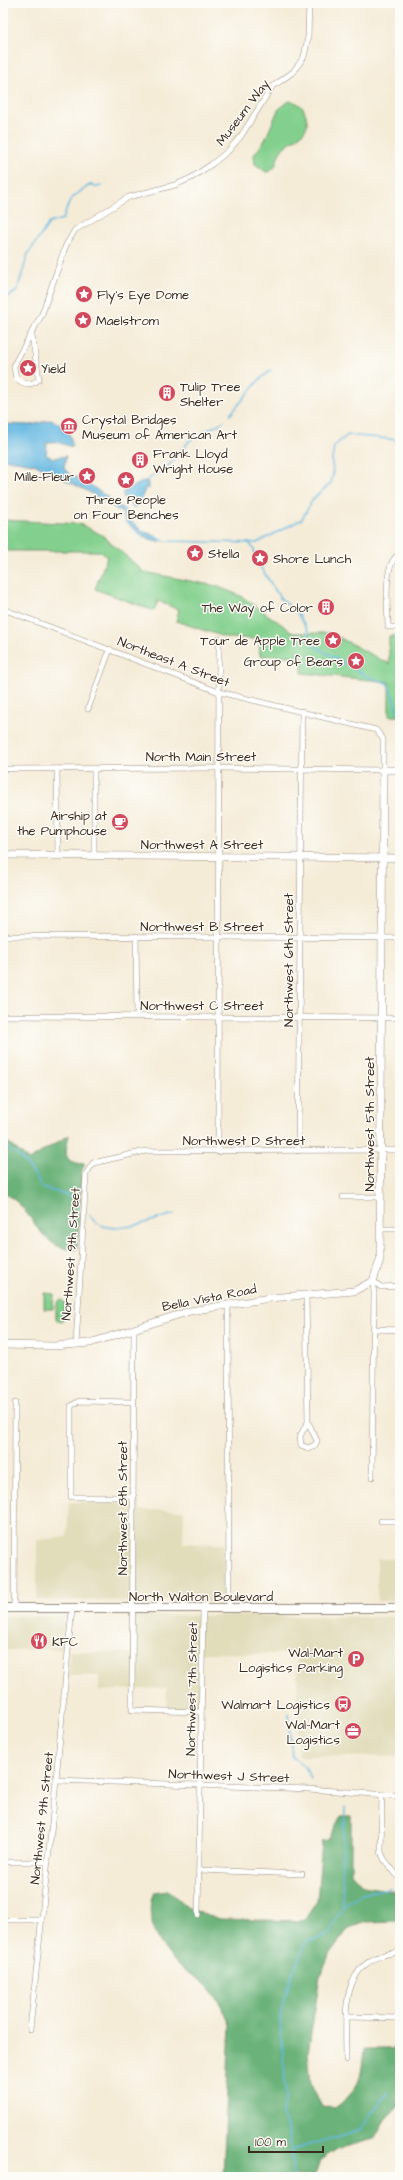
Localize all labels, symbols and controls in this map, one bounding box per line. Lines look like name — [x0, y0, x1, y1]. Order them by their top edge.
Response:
street label: Museum Way — [212, 76, 275, 150]
place icon: Fly's Eye Dome — [74, 284, 94, 304]
place label: Fly's Eye Dome — [97, 286, 189, 305]
place icon: Maelstrom — [73, 310, 93, 330]
place label: Maelstrom — [96, 312, 160, 330]
place icon: Yield — [18, 358, 38, 378]
place label: Yield — [41, 360, 66, 378]
place label: Tulip Tree Shelter — [180, 378, 241, 411]
building icon: Tulip Tree Shelter — [157, 383, 177, 403]
place label: Crystal Bridges Museum of American Art — [82, 411, 238, 444]
museum icon: Crystal Bridges Museum of American Art — [59, 416, 79, 436]
place label: Frank Lloyd Wright House — [153, 445, 233, 479]
building icon: Frank Lloyd Wright House — [130, 450, 150, 470]
place icon: Mille-Fleur — [77, 466, 97, 486]
place label: Mille-Fleur — [14, 468, 74, 486]
place icon: Three People on Four Benches — [116, 470, 136, 490]
place label: Three People on Four Benches — [73, 491, 179, 524]
place icon: Stella — [185, 543, 205, 563]
place label: Stella — [208, 545, 240, 563]
place icon: Shore Lunch — [250, 548, 270, 568]
place label: Shore Lunch — [273, 550, 352, 568]
building icon: The Way of Color — [316, 597, 336, 617]
place label: The Way of Color — [202, 599, 313, 618]
place icon: Tour de Apple Tree — [323, 630, 343, 650]
street label: Northeast A Street — [115, 632, 233, 692]
place label: Tour de Apple Tree — [200, 632, 320, 650]
place icon: Group of Bears — [346, 651, 366, 671]
place label: Group of Bears — [244, 653, 343, 671]
street label: North Main Street — [146, 748, 257, 766]
place label: Airship at the Pumphouse — [17, 807, 108, 840]
cafe icon: Airship at the Pumphouse — [110, 812, 130, 832]
street label: Northwest A Street — [141, 836, 264, 854]
street label: Northwest 6th Street — [280, 892, 298, 1027]
street label: Northwest B Street — [140, 918, 264, 936]
street label: Northwest C Street — [140, 997, 264, 1015]
street label: Northwest 5th Street — [361, 1056, 379, 1192]
street label: Northwest D Street — [183, 1132, 306, 1150]
street label: Northwest 9th Street — [57, 1186, 85, 1321]
street label: Bella Vista Road — [160, 1280, 258, 1316]
street label: Northwest 8th Street — [114, 1440, 132, 1575]
street label: North Walton Boulevard — [129, 1588, 273, 1606]
street label: Northwest 7th Street — [182, 1621, 202, 1756]
restaurant icon: KFC — [29, 1631, 49, 1651]
place label: KFC — [52, 1633, 78, 1651]
place label: Wal-Mart Logistics Parking — [239, 1644, 344, 1678]
parking icon: Wal-Mart Logistics Parking — [346, 1649, 366, 1669]
bus stop icon: Walmart Logistics — [333, 1694, 353, 1714]
place label: Walmart Logistics — [221, 1696, 330, 1715]
place label: Wal-Mart Logistics — [285, 1716, 341, 1750]
office icon: Wal-Mart Logistics — [343, 1721, 363, 1741]
street label: Northwest 9th Street — [26, 1750, 58, 1885]
street label: Northwest J Street — [168, 1765, 291, 1787]
scale bar — [249, 2128, 323, 2154]
text: 100 m — [255, 2134, 286, 2151]

